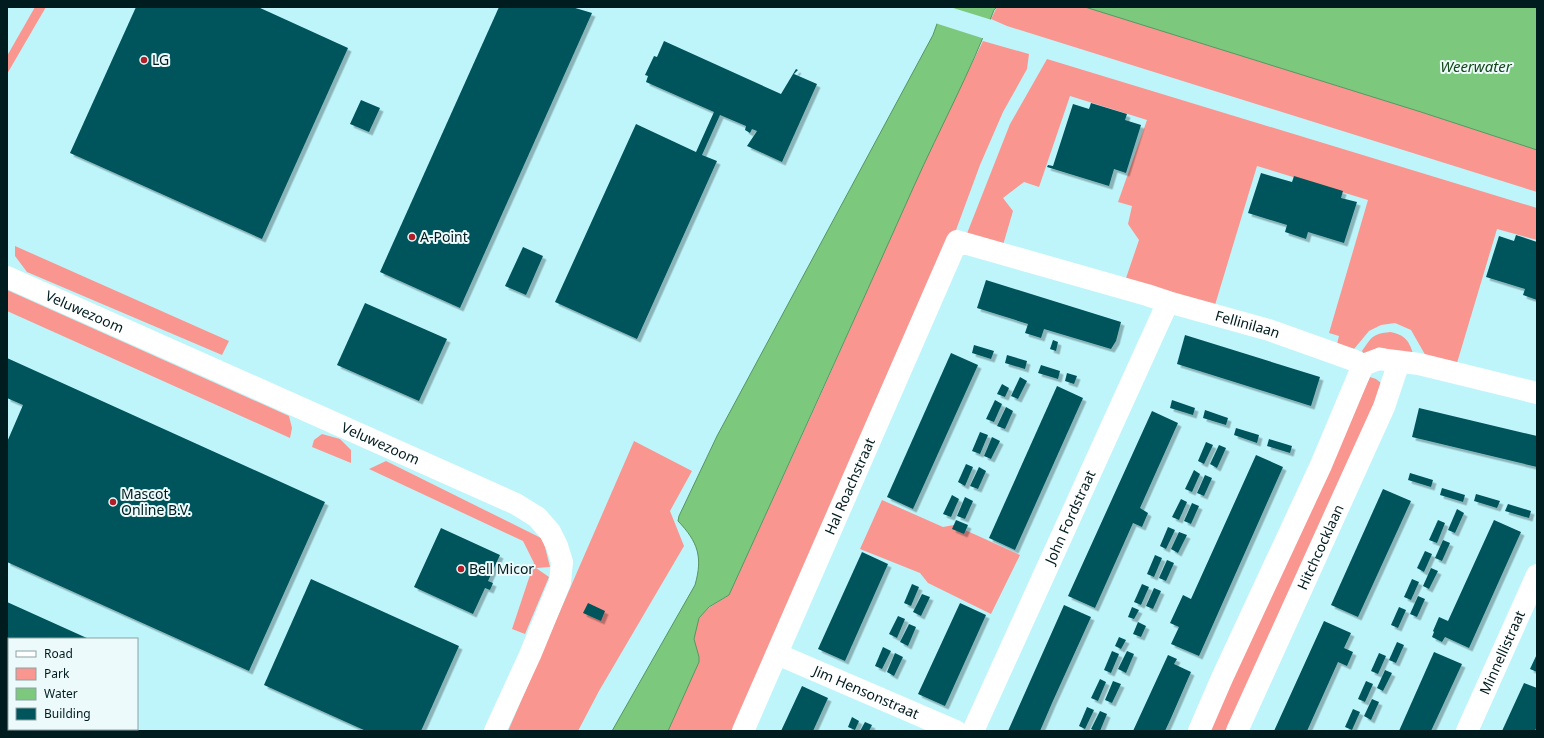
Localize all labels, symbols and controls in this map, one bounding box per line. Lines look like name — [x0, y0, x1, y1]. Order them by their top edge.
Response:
place label: LG — [152, 50, 169, 69]
marker: LG — [139, 55, 149, 65]
water label: Weerwater — [1440, 56, 1513, 76]
place label: A-Point — [420, 227, 468, 246]
marker: A-Point — [407, 232, 417, 242]
street label: Veluwezoom — [43, 285, 127, 337]
street label: Fellinilaan — [1213, 306, 1283, 342]
street label: Veluwezoom — [339, 417, 423, 469]
street label: Hal Roachstraat — [820, 435, 879, 538]
street label: John Fordstraat — [1039, 467, 1099, 569]
place label: Mascot Online B.V. — [121, 484, 191, 519]
marker: Mascot Online B.V. — [108, 497, 118, 507]
street label: Hitchcocklaan — [1292, 501, 1348, 593]
place label: Bell Micor — [469, 559, 534, 578]
marker: Bell Micor — [456, 564, 466, 574]
street label: Minnellistraat — [1475, 607, 1529, 698]
legend — [8, 638, 138, 730]
text: Road — [44, 645, 73, 662]
street label: Jim Hensonstraat — [809, 660, 922, 723]
text: Park — [44, 665, 70, 682]
text: Water — [44, 685, 78, 702]
text: Building — [44, 705, 91, 722]

